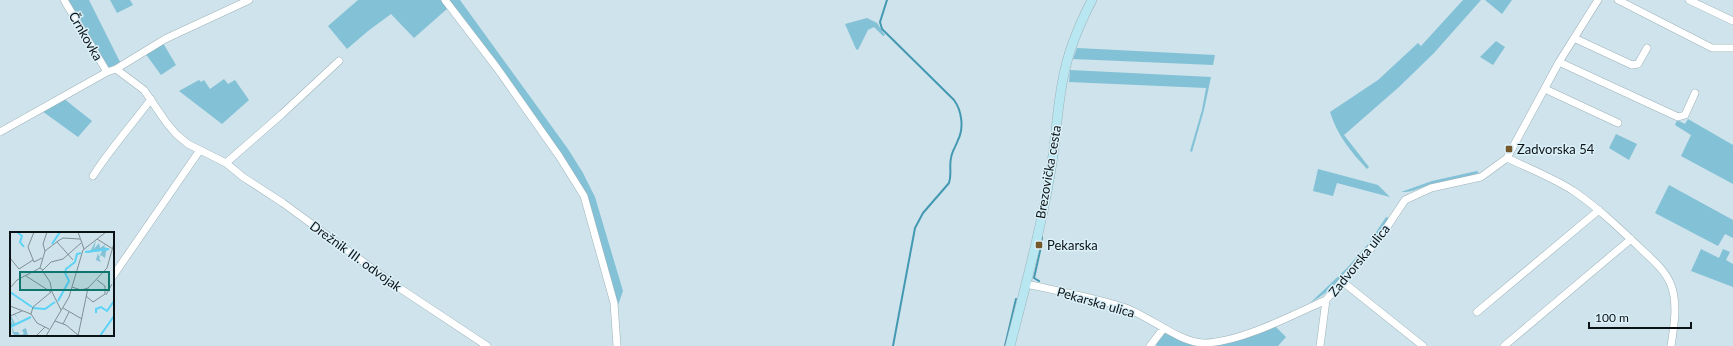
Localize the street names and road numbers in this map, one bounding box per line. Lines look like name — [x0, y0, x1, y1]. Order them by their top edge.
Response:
street label: Črnkovka — [66, 9, 106, 63]
street label: Brezovička cesta — [1032, 124, 1064, 220]
street label: Drežnik III. odvojak — [307, 217, 405, 295]
street label: Zadvorska ulica — [1325, 221, 1393, 299]
street label: Pekarska ulica — [1055, 283, 1137, 321]

